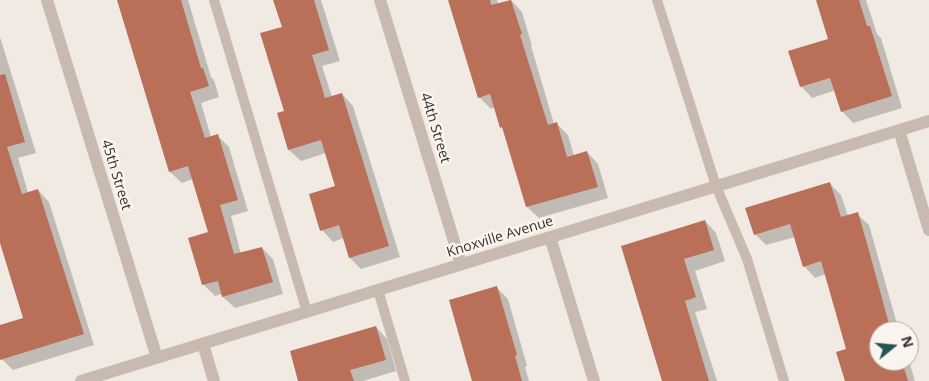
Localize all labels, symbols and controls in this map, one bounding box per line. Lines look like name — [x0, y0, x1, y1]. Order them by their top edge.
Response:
street label: 44th Street — [416, 91, 454, 165]
street label: 45th Street — [97, 138, 135, 212]
street label: Knoxville Avenue — [445, 213, 555, 261]
north arrow — [869, 321, 919, 371]
text: N — [897, 334, 919, 350]

